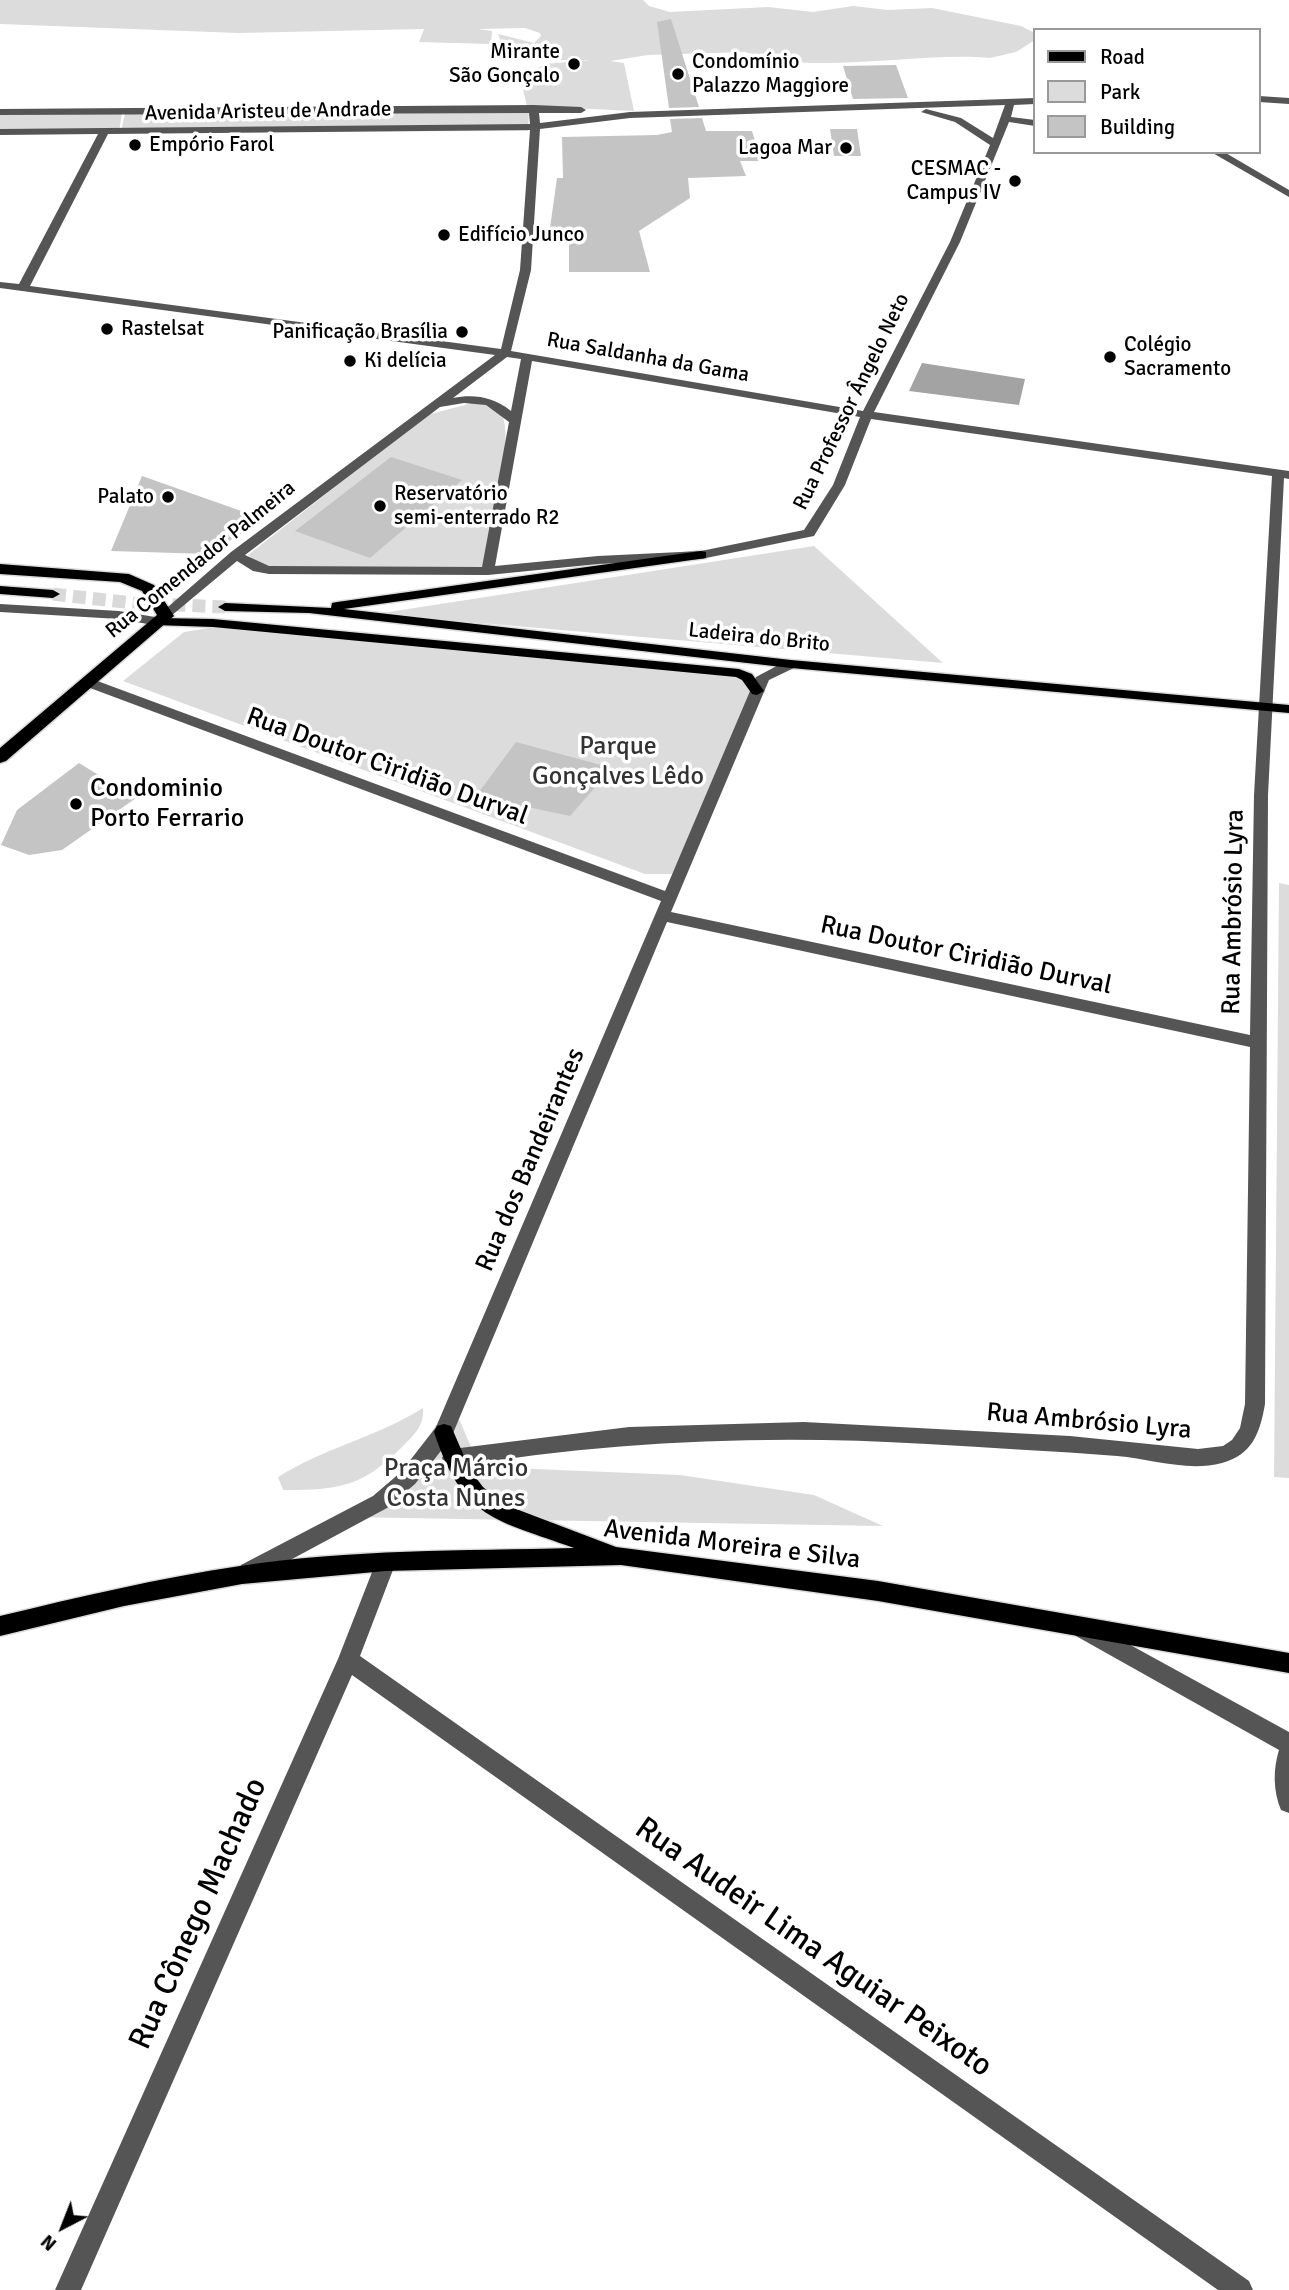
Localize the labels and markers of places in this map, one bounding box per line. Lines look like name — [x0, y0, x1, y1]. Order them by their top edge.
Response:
place label: Mirante São Gonçalo — [449, 39, 560, 89]
place label: Condomínio Palazzo Maggiore — [692, 49, 849, 99]
marker: Mirante São Gonçalo — [566, 56, 582, 72]
marker: Condomínio Palazzo Maggiore — [670, 66, 686, 82]
place label: Empório Farol — [149, 132, 274, 158]
place label: Lagoa Mar — [738, 135, 832, 161]
marker: Empório Farol — [127, 137, 143, 153]
marker: Lagoa Mar — [838, 140, 854, 156]
place label: CESMAC - Campus IV — [906, 156, 1001, 206]
marker: CESMAC - Campus IV — [1007, 173, 1023, 189]
place label: Edifício Junco — [458, 222, 584, 248]
marker: Edifício Junco — [436, 227, 452, 243]
place label: Rastelsat — [121, 316, 204, 342]
place label: Panificação Brasília — [272, 319, 448, 345]
marker: Rastelsat — [99, 321, 115, 337]
marker: Panificação Brasília — [454, 324, 470, 340]
place label: Colégio Sacramento — [1124, 332, 1231, 382]
place label: Ki delícia — [364, 348, 447, 374]
marker: Colégio Sacramento — [1102, 349, 1118, 365]
marker: Ki delícia — [342, 353, 358, 369]
place label: Reservatório semi-enterrado R2 — [394, 481, 560, 531]
place label: Palato — [97, 484, 154, 510]
marker: Palato — [160, 489, 176, 505]
marker: Reservatório semi-enterrado R2 — [372, 498, 388, 514]
place label: Condominio Porto Ferrario — [90, 773, 244, 834]
marker: Condominio Porto Ferrario — [68, 796, 84, 812]

